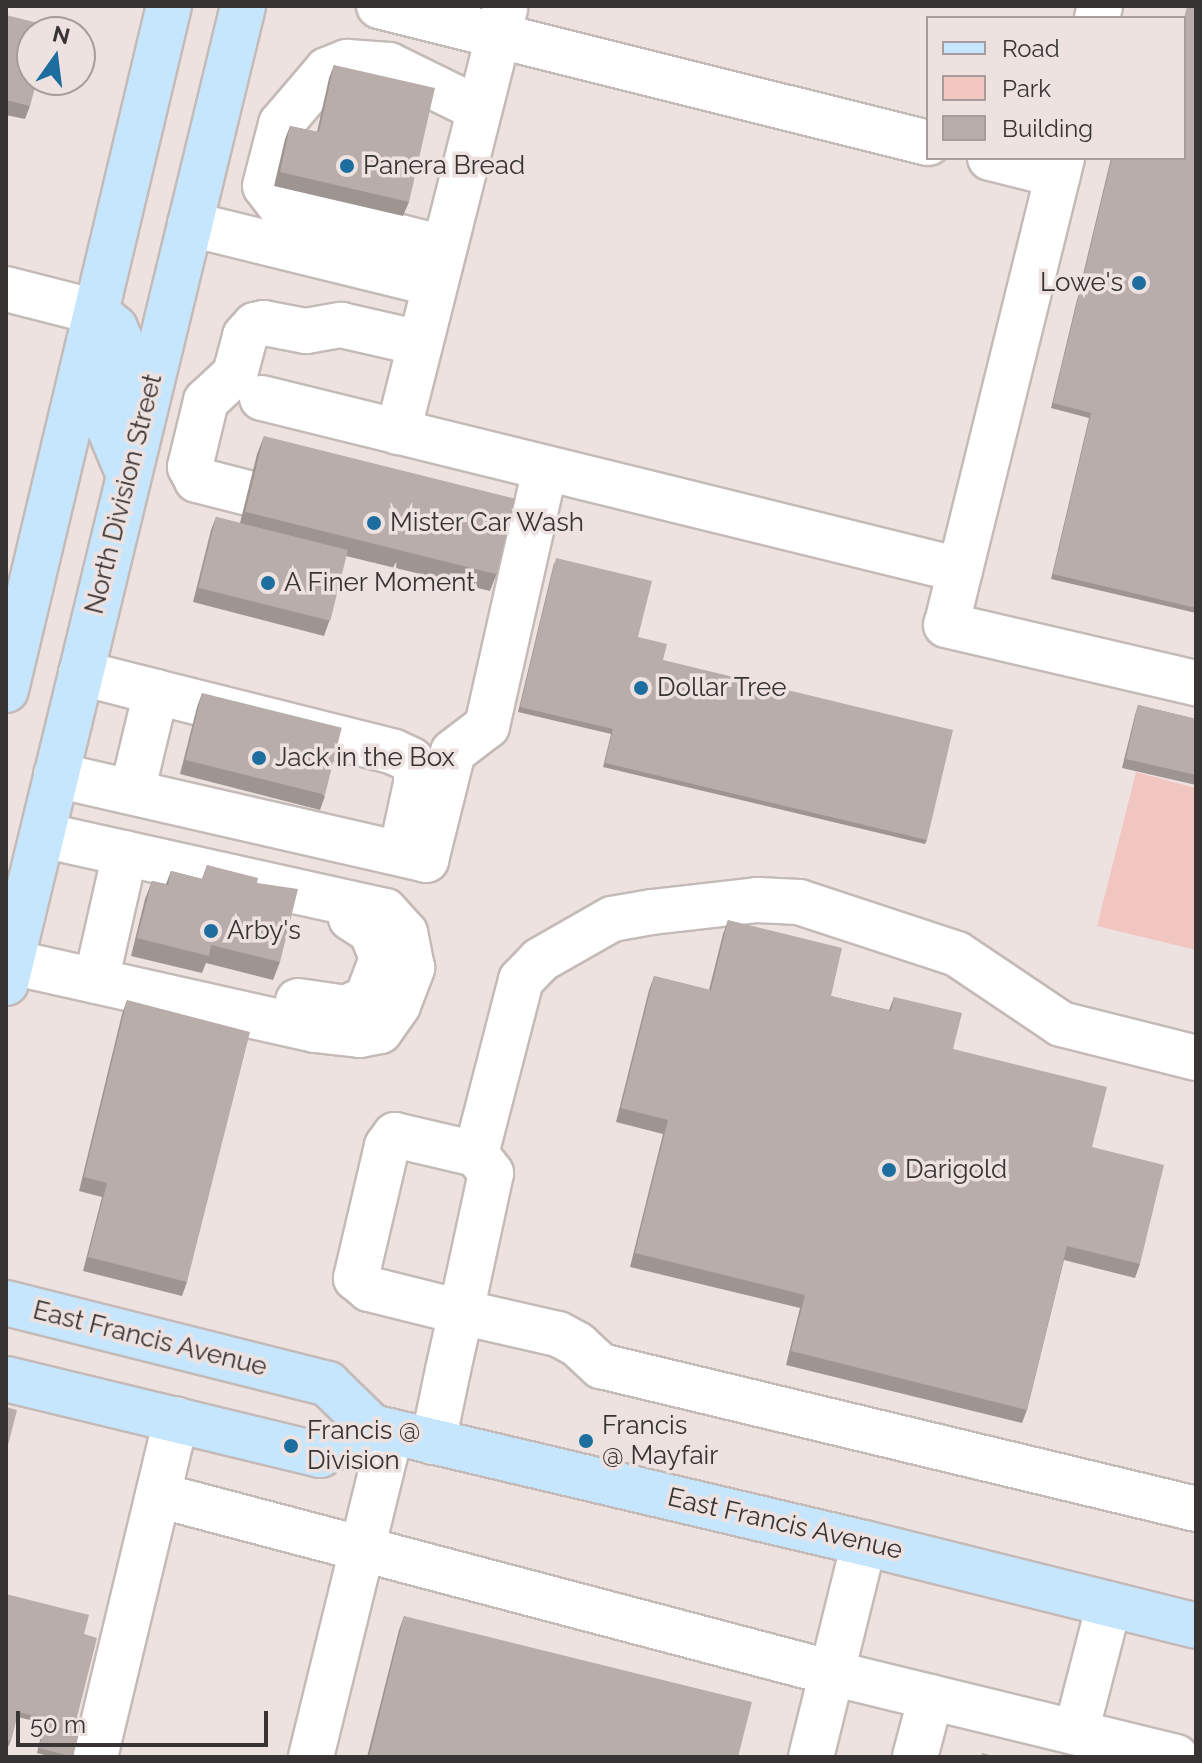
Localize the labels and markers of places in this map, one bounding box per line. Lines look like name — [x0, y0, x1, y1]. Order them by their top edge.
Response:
place label: Panera Bread — [363, 150, 525, 182]
marker: Panera Bread — [338, 157, 356, 175]
place label: Lowe's — [1040, 267, 1123, 299]
marker: Lowe's — [1130, 274, 1148, 292]
place label: Mister Car Wash — [390, 507, 586, 539]
marker: Mister Car Wash — [365, 514, 383, 532]
place label: A Finer Moment — [284, 567, 476, 599]
marker: A Finer Moment — [259, 574, 277, 592]
place label: Dollar Tree — [657, 672, 788, 704]
marker: Dollar Tree — [632, 679, 650, 697]
place label: Jack in the Box — [275, 742, 455, 774]
marker: Jack in the Box — [250, 749, 268, 767]
place label: Arby's — [227, 915, 301, 947]
marker: Arby's — [202, 922, 220, 940]
place label: Darigold — [905, 1154, 1007, 1186]
marker: Darigold — [880, 1161, 898, 1179]
place label: Francis @ Mayfair — [602, 1410, 718, 1472]
place label: Francis @ Division — [307, 1415, 421, 1476]
marker: Francis @ Mayfair — [577, 1432, 595, 1450]
marker: Francis @ Division — [282, 1437, 300, 1455]

